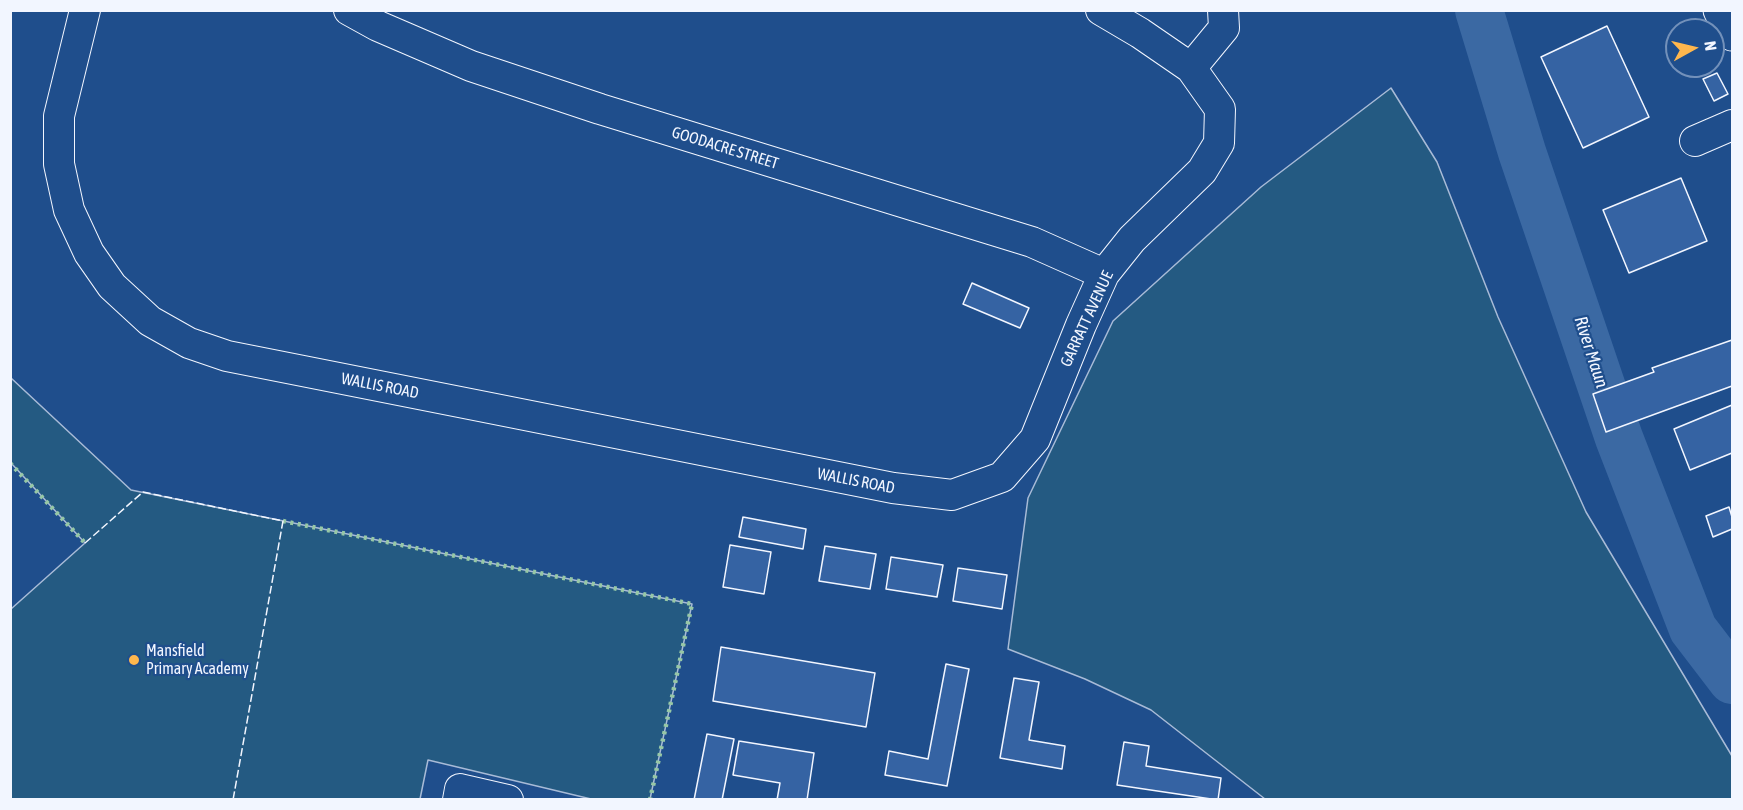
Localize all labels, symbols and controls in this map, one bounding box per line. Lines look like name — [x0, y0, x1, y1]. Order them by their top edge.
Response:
north arrow — [1665, 18, 1725, 78]
text: N — [1701, 40, 1720, 52]
street label: GOODACRE STREET — [669, 123, 781, 173]
street label: GARRATT AVENUE — [1056, 268, 1118, 370]
water label: River Maun — [1569, 313, 1613, 391]
street label: WALLIS ROAD — [340, 369, 420, 403]
street label: WALLIS ROAD — [816, 464, 896, 498]
place label: Mansfield Primary Academy — [146, 641, 249, 679]
marker: Mansfield Primary Academy — [127, 653, 141, 667]

